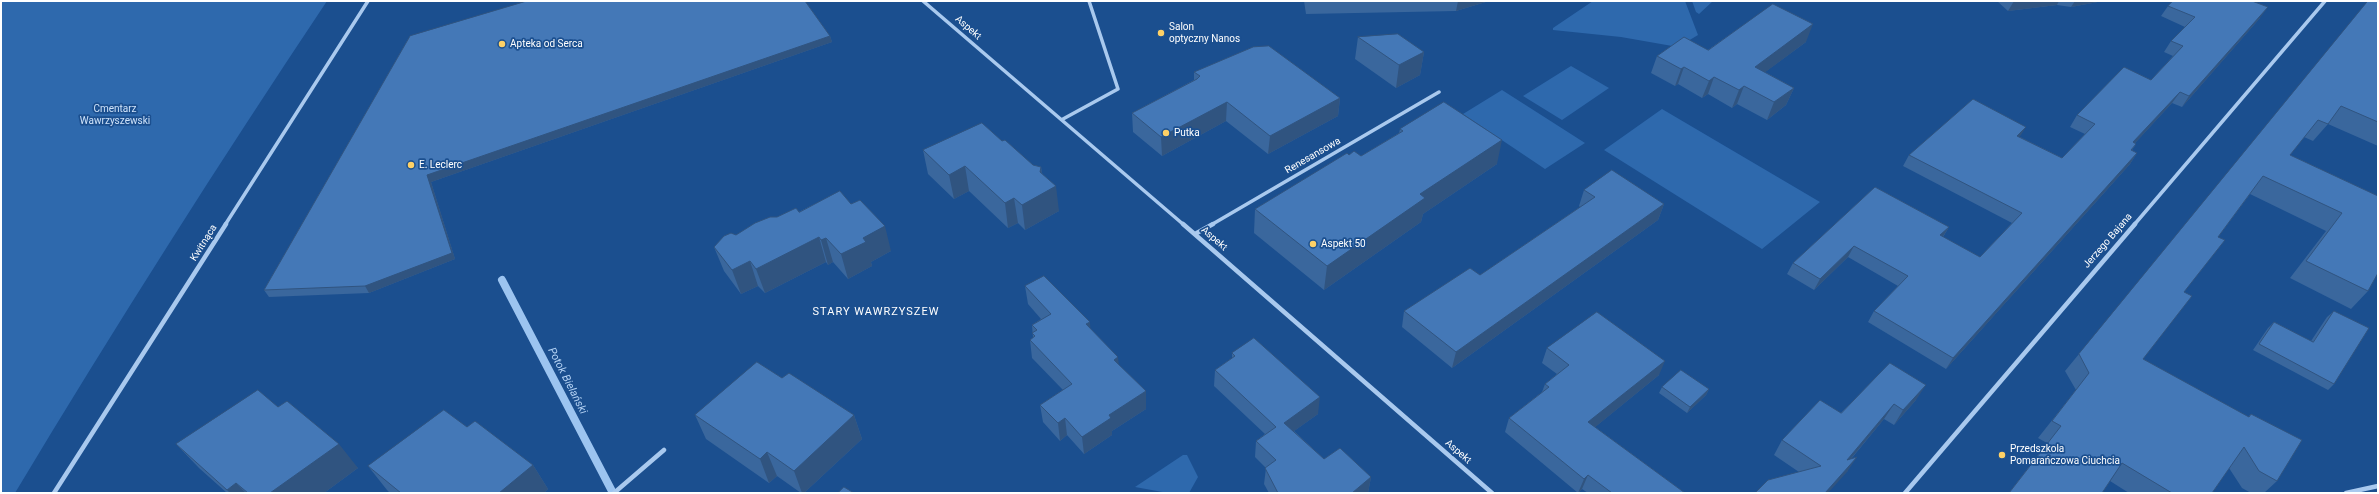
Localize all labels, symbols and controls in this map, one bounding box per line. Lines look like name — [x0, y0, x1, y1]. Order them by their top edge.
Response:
street label: Aspekt — [952, 13, 984, 43]
place label: Salon optyczny Nanos — [1169, 21, 1240, 44]
marker: Salon optyczny Nanos — [1156, 28, 1166, 38]
place label: Apteka od Serca — [510, 38, 583, 50]
marker: Apteka od Serca — [497, 39, 507, 49]
park label: Cmentarz Wawrzyszewski — [80, 103, 150, 126]
place label: Putka — [1174, 127, 1200, 139]
marker: Putka — [1161, 128, 1171, 138]
street label: Renesansowa — [1283, 135, 1343, 177]
place label: E. Leclerc — [419, 159, 462, 171]
marker: E. Leclerc — [406, 160, 416, 170]
street label: Jerzego Bajana — [2081, 211, 2135, 271]
street label: Kwitnąca — [188, 223, 220, 263]
street label: Aspekt — [1198, 224, 1230, 254]
place label: Aspekt 50 — [1321, 238, 1366, 250]
marker: Aspekt 50 — [1308, 239, 1318, 249]
district label: STARY WAWRZYSZEW — [813, 305, 939, 319]
water label: Potok Bielański — [545, 345, 589, 417]
street label: Aspekt — [1442, 437, 1474, 467]
place label: Przedszkola Pomarańczowa Ciuchcia — [2010, 443, 2120, 466]
marker: Przedszkola Pomarańczowa Ciuchcia — [1997, 450, 2007, 460]

